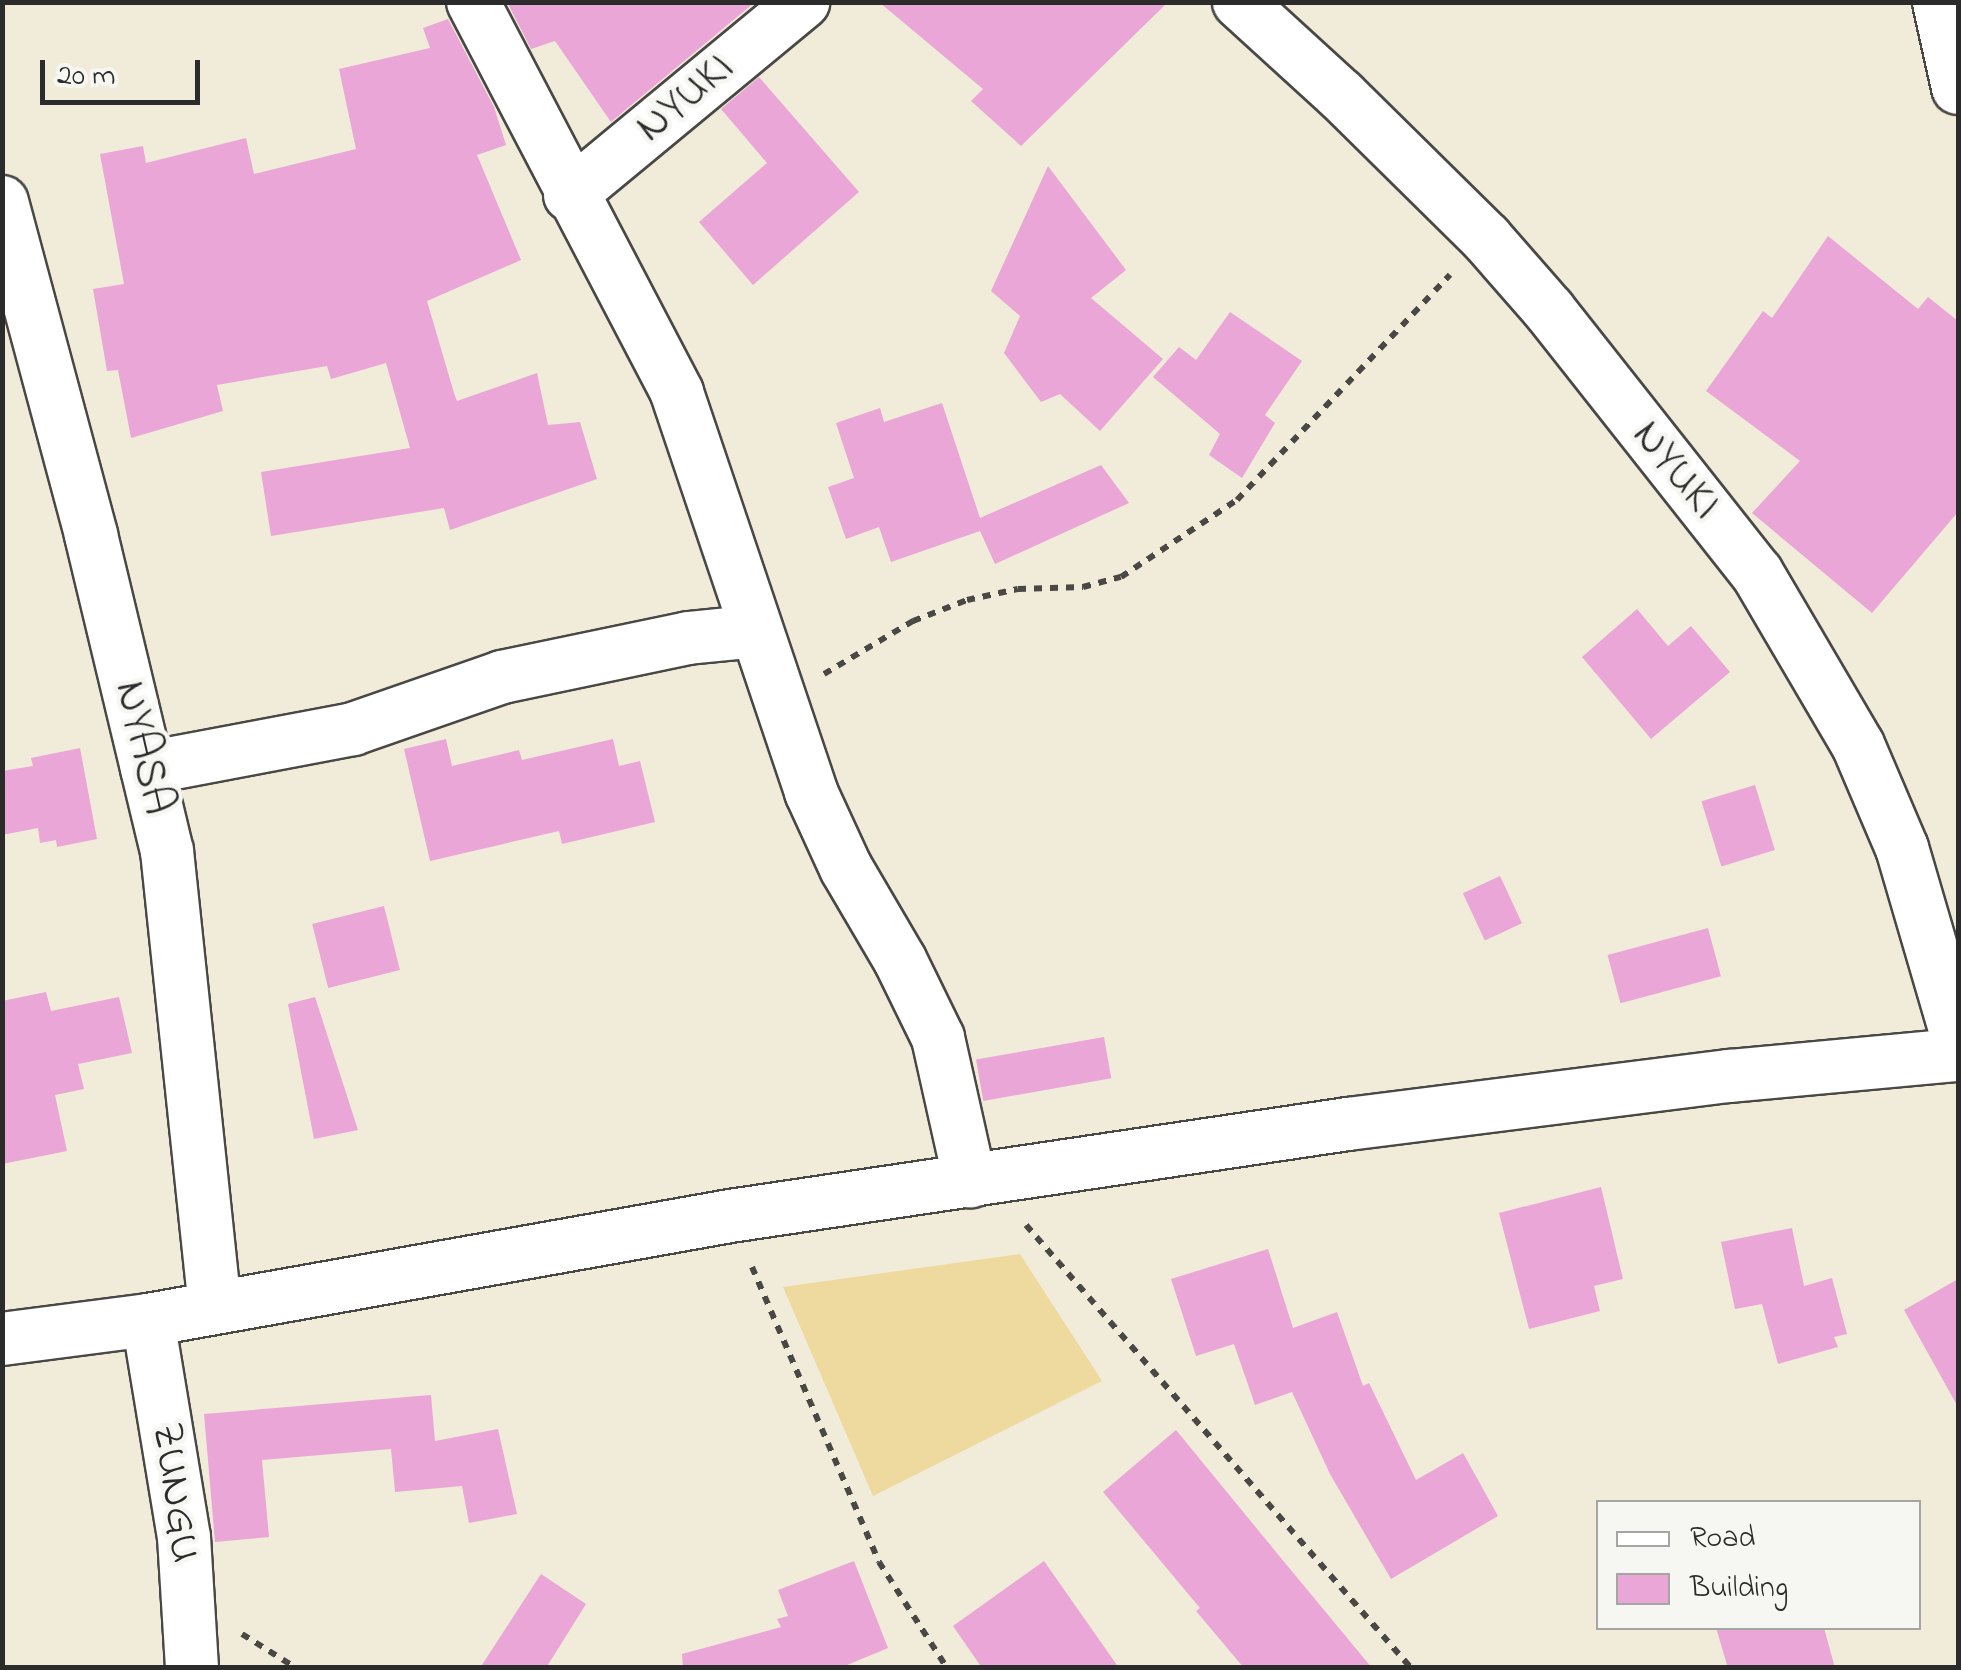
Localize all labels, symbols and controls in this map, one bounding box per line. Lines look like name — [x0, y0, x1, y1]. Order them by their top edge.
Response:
scale bar — [45, 40, 205, 102]
street label: NYUKI — [626, 42, 746, 156]
text: 20 m — [57, 55, 116, 99]
street label: NYUKI — [1619, 411, 1731, 531]
street label: NYASA — [100, 676, 184, 820]
street label: ZUNGU — [137, 1419, 211, 1567]
legend — [1596, 1500, 1921, 1630]
text: Road — [1690, 1517, 1755, 1561]
text: Building — [1690, 1567, 1788, 1611]

